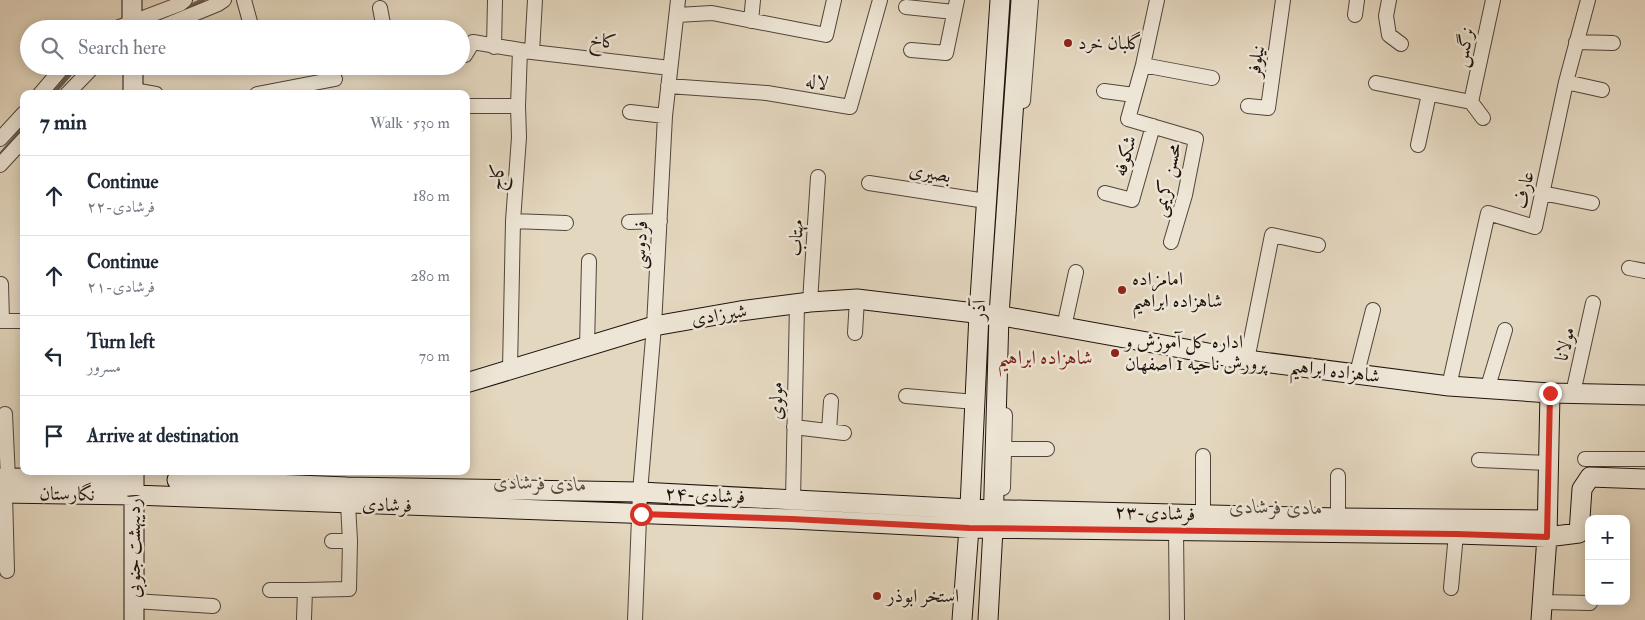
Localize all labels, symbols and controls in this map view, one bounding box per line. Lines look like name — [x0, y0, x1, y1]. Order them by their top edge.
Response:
search box — [20, 20, 470, 75]
street label: نرگس — [1448, 25, 1480, 69]
street label: کاخ — [587, 27, 618, 60]
place label: گلبان خرد — [1078, 31, 1142, 55]
icon: search — [38, 34, 66, 62]
text: Search here — [78, 36, 166, 60]
marker: گلبان خرد — [1062, 37, 1074, 49]
street label: نیلوفر — [1241, 44, 1270, 80]
street label: لاله — [804, 68, 830, 96]
text: 7 min — [40, 109, 87, 136]
text: Walk · 530 m — [370, 113, 450, 133]
street label: شکوفه — [1108, 133, 1142, 179]
street label: محسن کریمی — [1147, 140, 1188, 219]
street label: بصیری — [907, 158, 953, 188]
street label: کاج — [484, 163, 515, 192]
street label: عارف — [1508, 169, 1540, 211]
text: Continue — [87, 170, 158, 194]
icon: ahead — [40, 182, 68, 210]
text: 180 m — [413, 186, 450, 206]
text: ۲۲-فرشادی — [87, 197, 155, 217]
street label: مهتاب — [783, 219, 809, 257]
street label: فردوسی — [627, 220, 654, 270]
text: Continue — [87, 250, 158, 274]
icon: ahead — [40, 262, 68, 290]
text: 280 m — [410, 266, 450, 286]
place label: امامزاده شاهزاده ابراهیم — [1132, 267, 1222, 320]
text: ۲۱-فرشادی — [87, 277, 155, 297]
marker: امامزاده شاهزاده ابراهیم — [1116, 284, 1128, 296]
street label: آذر — [966, 297, 992, 323]
street label: شیرزادی — [689, 299, 749, 331]
street label: مولانا — [1549, 325, 1581, 363]
text: Turn left — [87, 330, 155, 354]
place label: اداره کل آموزش و پرورش ناحیه 1 اصفهان — [1123, 330, 1268, 376]
icon: left — [40, 342, 68, 370]
district label: شاهزاده ابراهیم — [997, 345, 1093, 377]
text: 70 m — [419, 346, 450, 366]
marker: اداره کل آموزش و پرورش ناحیه 1 اصفهان — [1109, 347, 1121, 359]
street label: شاهزاده ابراهیم — [1288, 354, 1381, 395]
text: مسرور — [87, 357, 121, 377]
street label: مولوی — [764, 382, 788, 420]
route end — [1539, 382, 1562, 405]
icon: arrive — [40, 422, 68, 450]
text: Arrive at destination — [87, 424, 239, 448]
water label: مادی فرشادی — [493, 469, 587, 497]
street label: نگارستان — [39, 481, 95, 506]
street label: ۲۴-فرشادی — [664, 481, 746, 509]
street label: فرشادی — [361, 492, 413, 518]
street label: اردیبهشت جنوبی — [122, 494, 148, 598]
water label: مادی فرشادی — [1229, 494, 1323, 520]
street label: ۲۳-فرشادی — [1114, 500, 1196, 526]
route start — [630, 503, 653, 526]
map controls — [1585, 515, 1630, 605]
button: + — [1585, 515, 1630, 560]
button: − — [1585, 560, 1630, 605]
place label: استخر ابوذر — [885, 584, 959, 608]
marker: استخر ابوذر — [871, 590, 883, 602]

